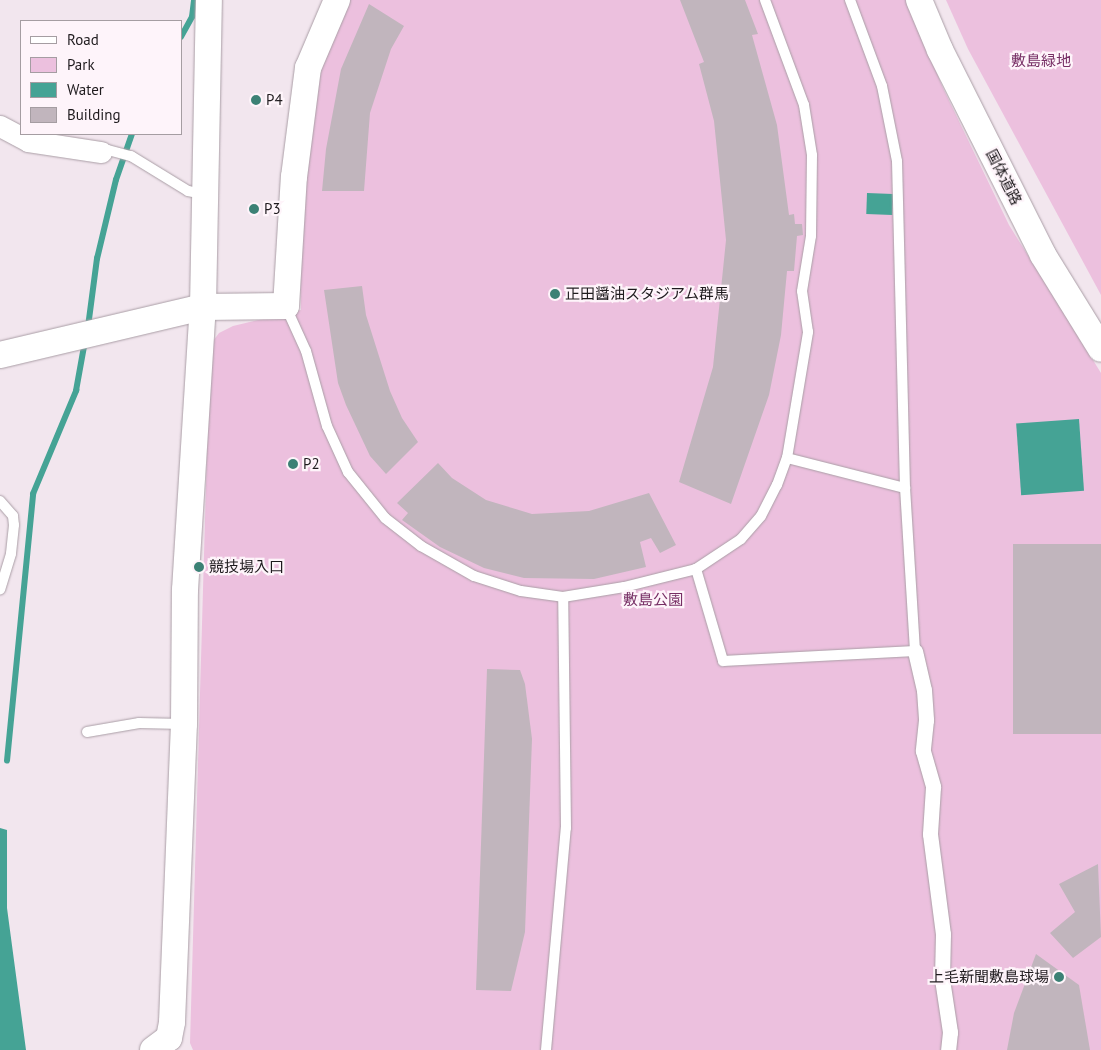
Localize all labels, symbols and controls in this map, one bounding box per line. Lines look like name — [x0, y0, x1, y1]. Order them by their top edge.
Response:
legend — [20, 20, 182, 135]
text: Road — [67, 30, 99, 49]
park label: 敷島緑地 — [1011, 52, 1071, 70]
text: Park — [67, 55, 95, 74]
text: Water — [67, 80, 104, 99]
place label: P4 — [266, 91, 283, 109]
marker: P4 — [250, 94, 262, 106]
text: Building — [67, 105, 121, 124]
street label: 国体道路 — [982, 146, 1026, 208]
place label: P3 — [264, 200, 281, 218]
marker: P3 — [248, 203, 260, 215]
place label: 正田醤油スタジアム群馬 — [565, 285, 730, 303]
marker: 正田醤油スタジアム群馬 — [549, 288, 561, 300]
place label: P2 — [303, 455, 320, 473]
marker: P2 — [287, 458, 299, 470]
place label: 競技場入口 — [209, 558, 284, 576]
marker: 競技場入口 — [193, 561, 205, 573]
park label: 敷島公園 — [623, 591, 683, 609]
place label: 上毛新聞敷島球場 — [929, 968, 1049, 986]
marker: 上毛新聞敷島球場 — [1053, 971, 1065, 983]

